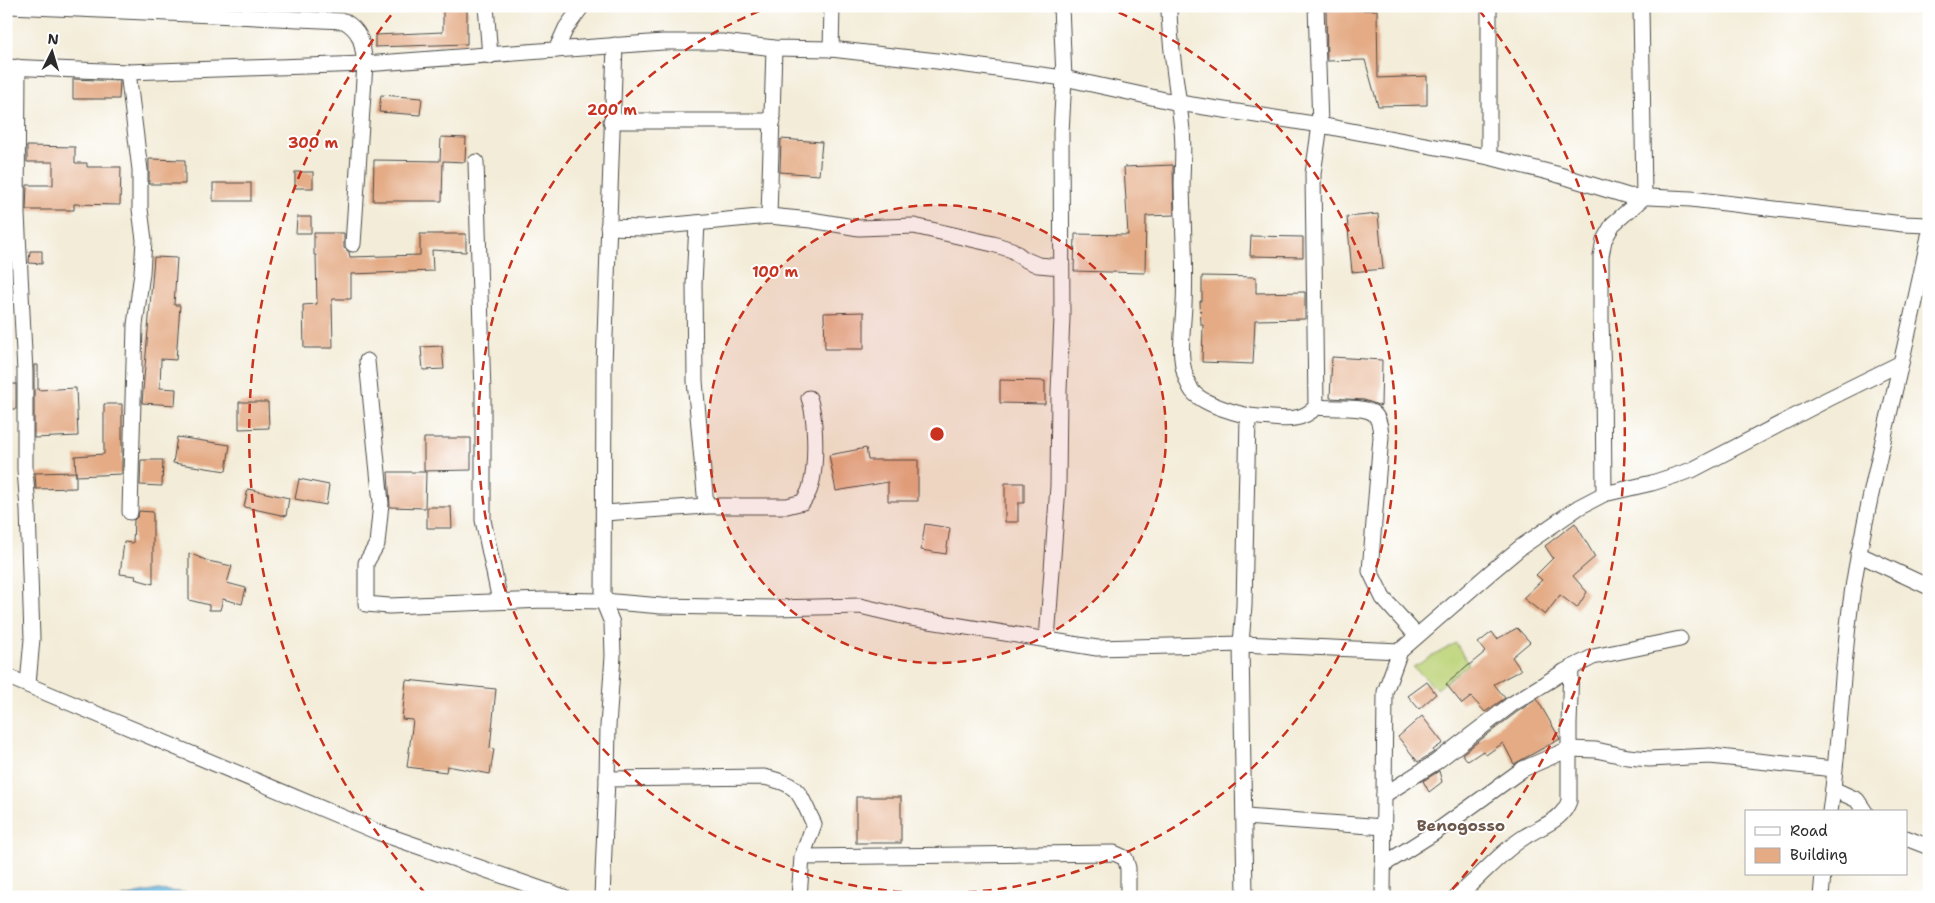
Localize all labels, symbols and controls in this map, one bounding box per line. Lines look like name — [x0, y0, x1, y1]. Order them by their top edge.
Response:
north arrow — [28, 28, 78, 78]
text: N — [47, 30, 59, 48]
text: 200 m — [587, 100, 637, 120]
text: 300 m — [288, 133, 338, 153]
text: 100 m — [752, 262, 798, 282]
centre of rings — [928, 425, 946, 443]
legend — [1745, 810, 1908, 876]
district label: Benogosso — [1417, 815, 1505, 836]
text: Road — [1790, 821, 1828, 841]
text: Building — [1790, 845, 1847, 865]

